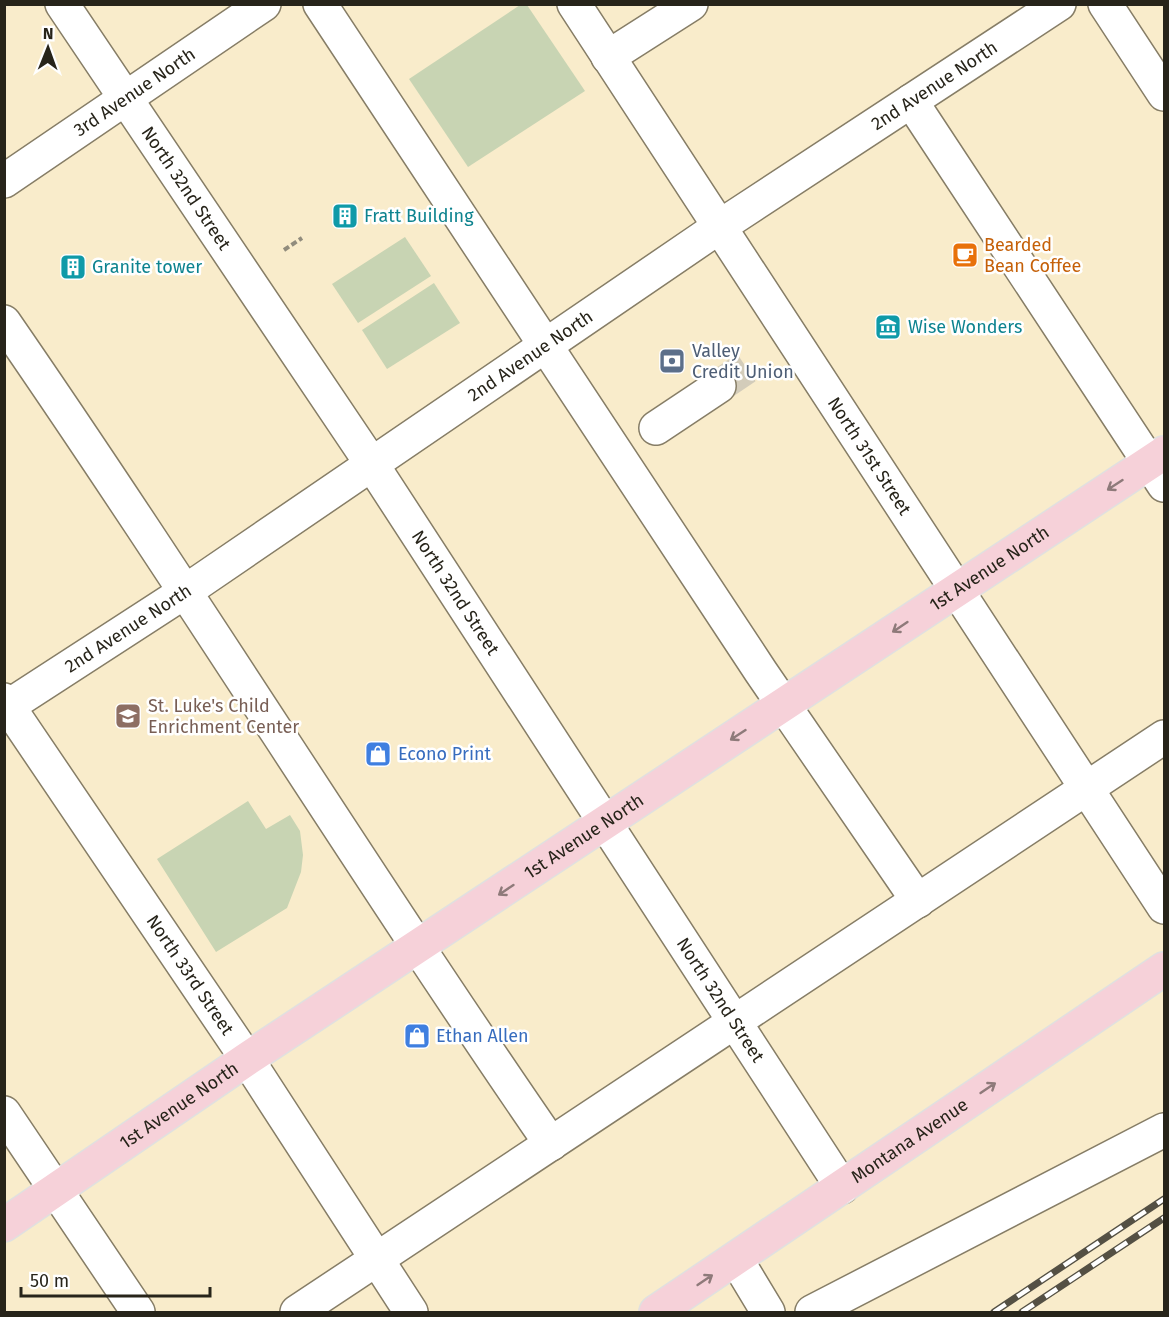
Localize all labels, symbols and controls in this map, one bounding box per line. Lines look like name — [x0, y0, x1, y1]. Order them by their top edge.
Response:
north arrow — [18, 18, 78, 78]
text: N — [43, 24, 54, 43]
street label: 2nd Avenue North — [867, 36, 1002, 135]
street label: 3rd Avenue North — [70, 43, 200, 141]
street label: North 32nd Street — [137, 122, 236, 255]
building icon: Fratt Building — [330, 201, 360, 231]
place label: Fratt Building — [364, 205, 474, 227]
place label: Bearded Bean Coffee — [984, 234, 1081, 277]
cafe icon: Bearded Bean Coffee — [950, 240, 980, 270]
building icon: Granite tower — [58, 252, 88, 282]
place label: Granite tower — [92, 256, 202, 278]
street label: 2nd Avenue North — [464, 305, 597, 406]
museum icon: Wise Wonders — [873, 312, 903, 342]
place label: Wise Wonders — [908, 316, 1022, 338]
place label: Valley Credit Union — [692, 340, 794, 383]
bank icon: Valley Credit Union — [657, 346, 687, 376]
street label: North 31st Street — [823, 393, 916, 520]
one-way arrow — [1108, 479, 1124, 491]
street label: 1st Avenue North — [925, 521, 1053, 616]
street label: North 32nd Street — [407, 526, 504, 660]
street label: 2nd Avenue North — [61, 579, 196, 678]
one-way arrow — [892, 621, 909, 633]
place label: St. Luke's Child Enrichment Center — [148, 695, 299, 738]
school or university icon: St. Luke's Child Enrichment Center — [113, 701, 143, 731]
one-way arrow — [730, 730, 747, 742]
shop icon: Econo Print — [363, 739, 393, 769]
place label: Econo Print — [398, 743, 492, 765]
street label: 1st Avenue North — [520, 789, 648, 884]
one-way arrow — [498, 884, 514, 896]
street label: North 33rd Street — [142, 911, 239, 1040]
street label: North 32nd Street — [672, 934, 769, 1067]
shop icon: Ethan Allen — [402, 1021, 432, 1051]
place label: Ethan Allen — [436, 1025, 529, 1047]
street label: 1st Avenue North — [116, 1057, 243, 1154]
one-way arrow — [979, 1082, 996, 1094]
street label: Montana Avenue — [847, 1094, 972, 1188]
scale bar — [21, 1260, 210, 1298]
text: 50 m — [30, 1270, 69, 1292]
one-way arrow — [696, 1274, 713, 1286]

